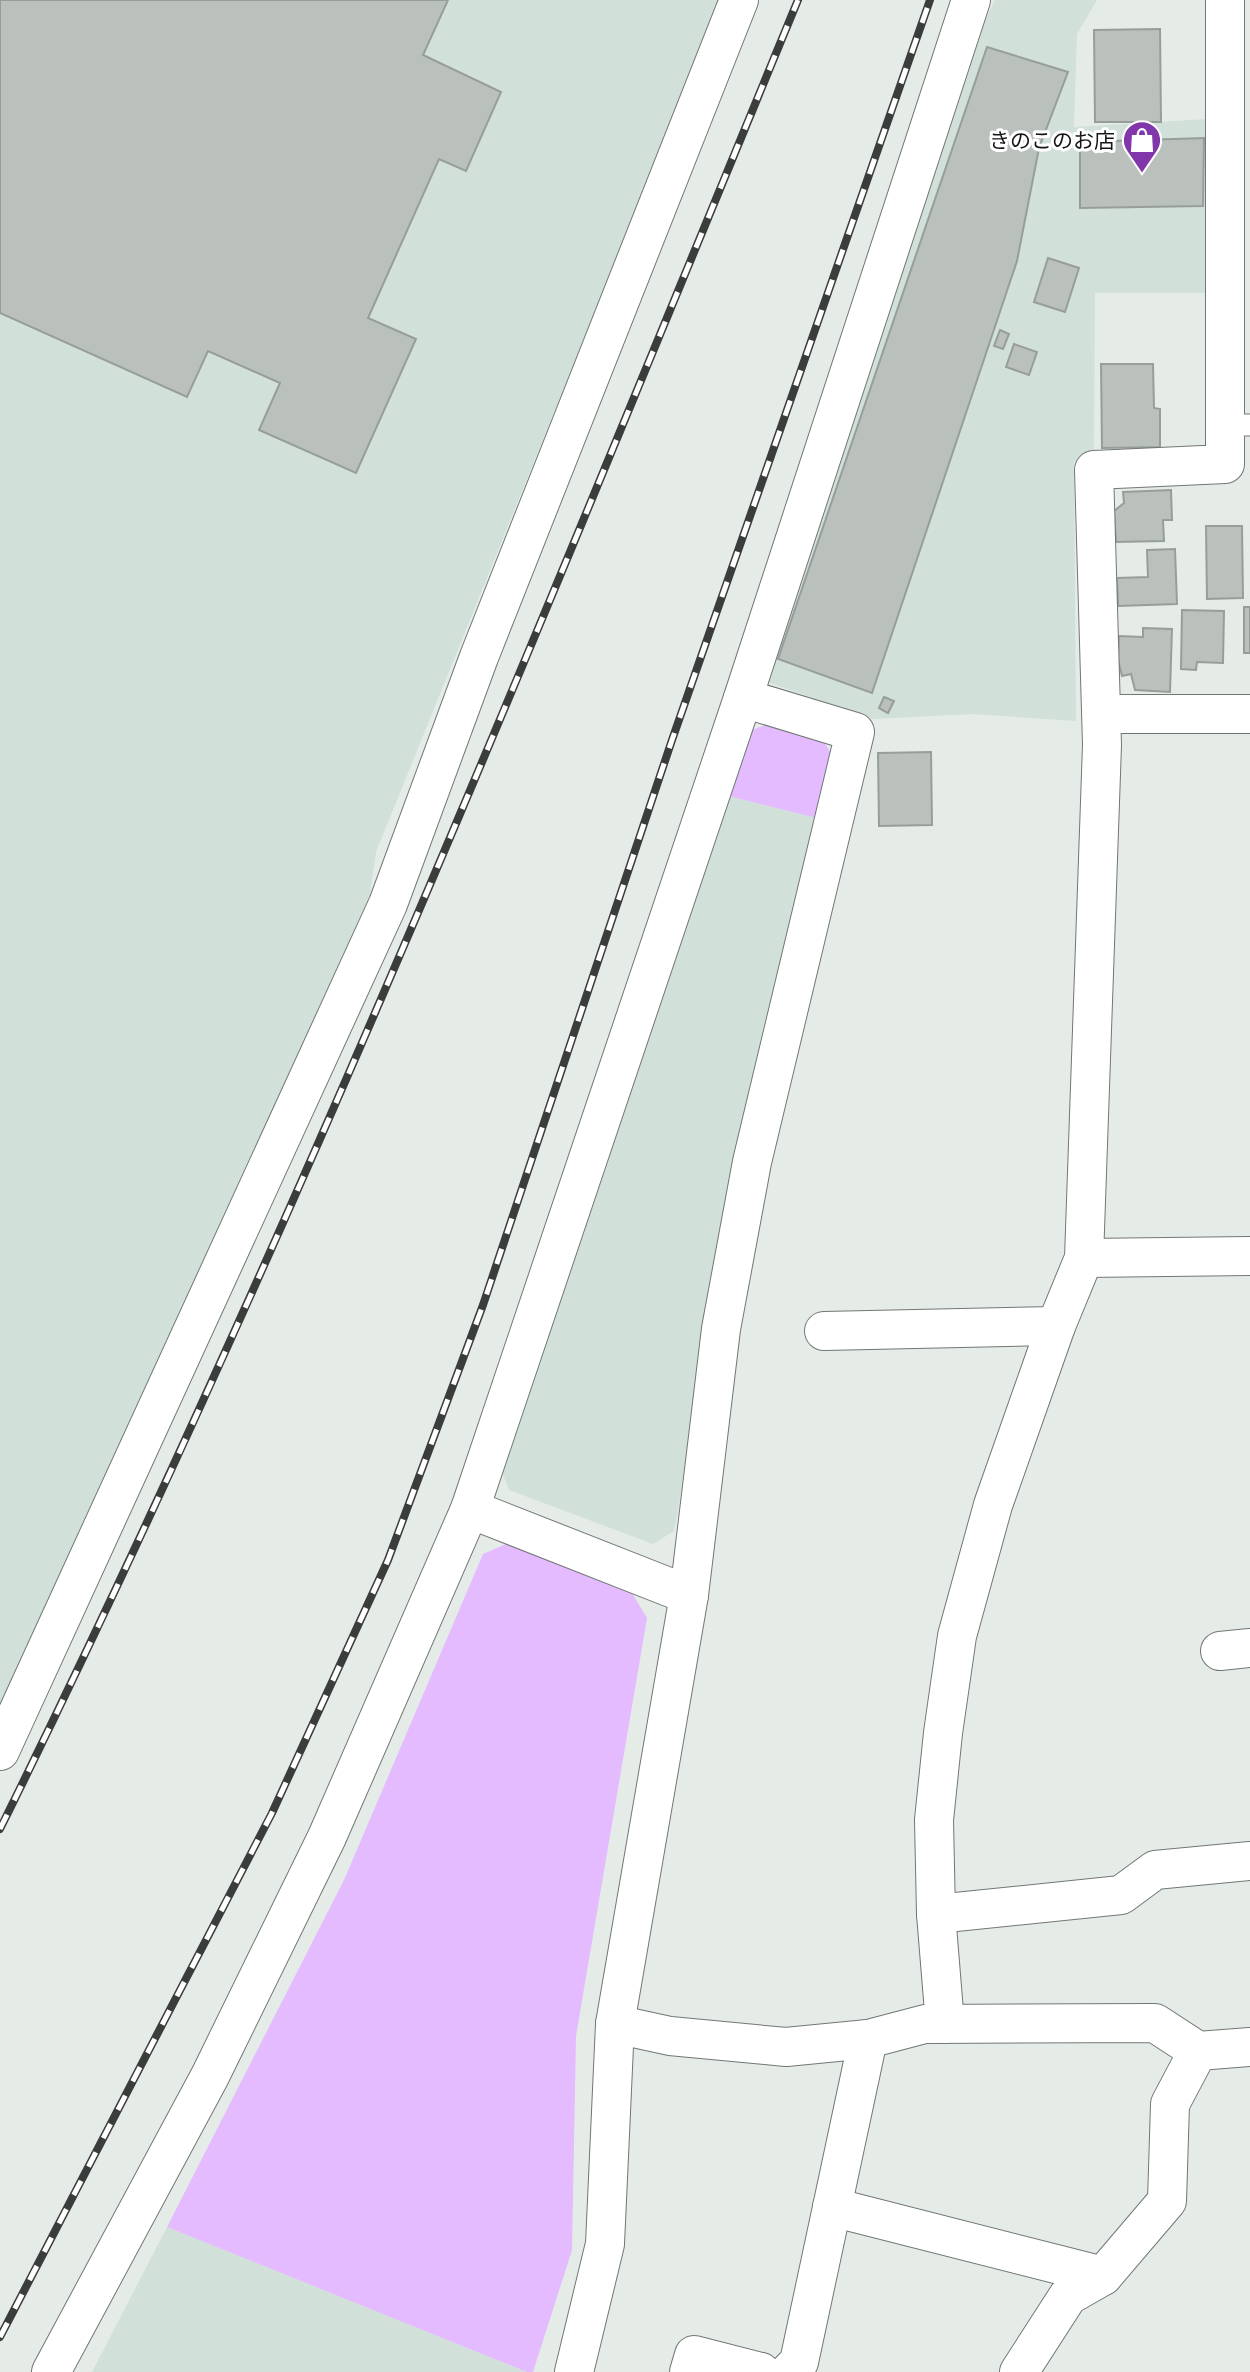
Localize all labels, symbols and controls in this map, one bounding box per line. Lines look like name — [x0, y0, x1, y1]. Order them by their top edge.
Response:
shop icon: きのこのお店 — [1121, 119, 1163, 174]
place label: きのこのお店 — [989, 128, 1115, 152]

